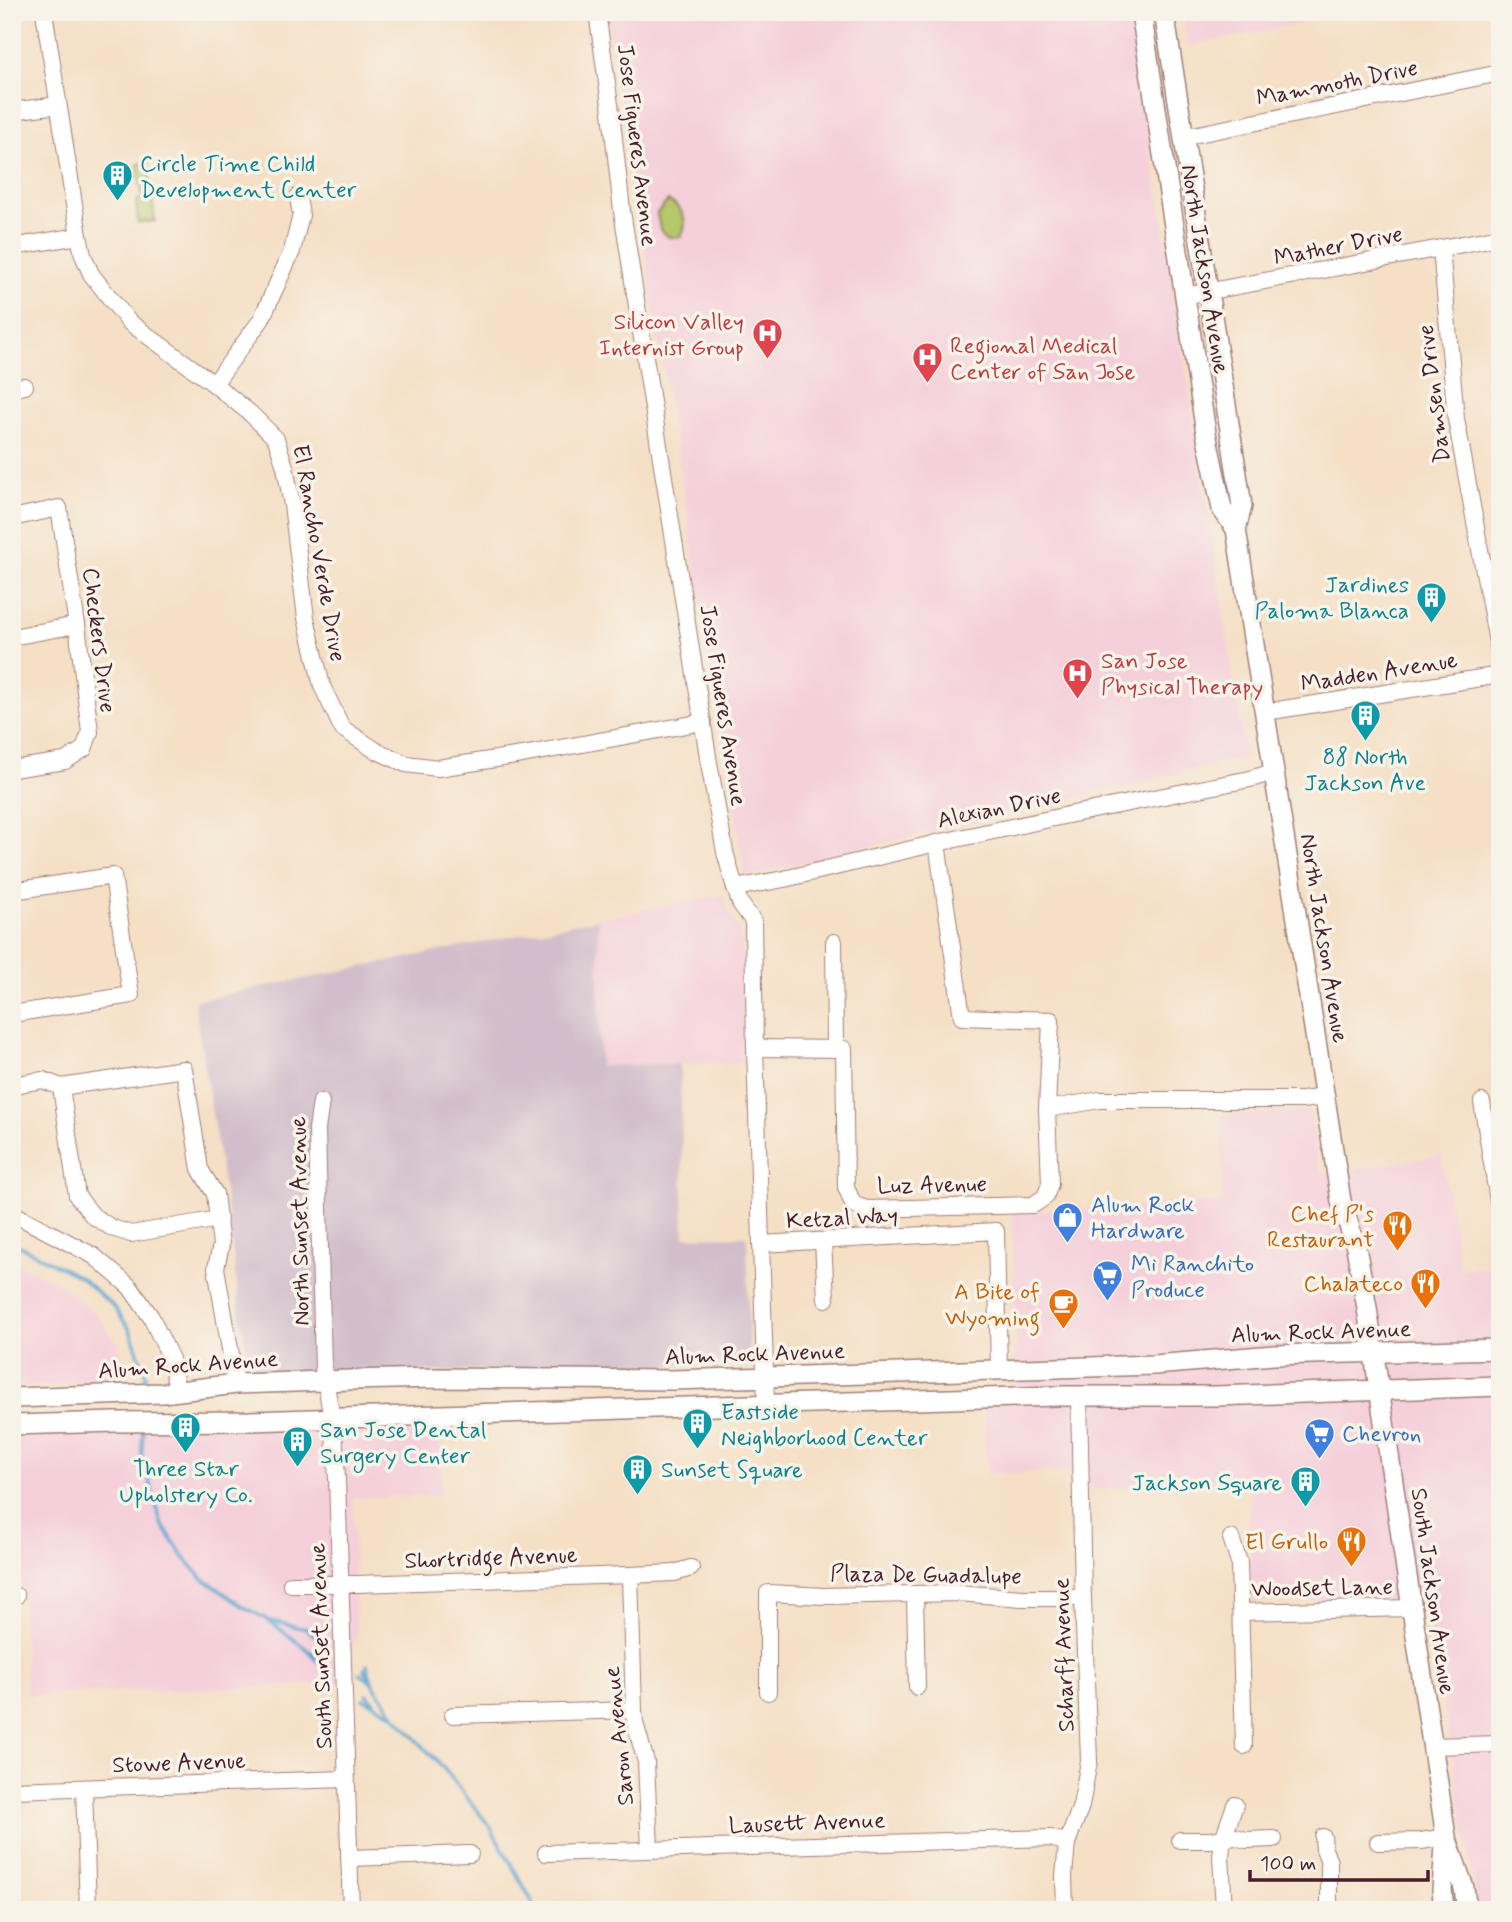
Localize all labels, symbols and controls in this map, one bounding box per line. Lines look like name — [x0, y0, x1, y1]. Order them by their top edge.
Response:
street label: Jose Figueres Avenue — [609, 42, 663, 248]
street label: Mammoth Drive — [1254, 54, 1421, 114]
place label: Circle Time Child Development Center — [140, 150, 357, 206]
building icon: Circle Time Child Development Center — [100, 159, 134, 203]
street label: North Jackson Avenue — [1173, 162, 1235, 376]
street label: Mather Drive — [1271, 220, 1405, 274]
place label: Silicon Valley Internist Group — [599, 308, 744, 364]
hospital icon: Silicon Valley Internist Group — [750, 317, 784, 361]
street label: Damsen Drive — [1412, 323, 1458, 465]
place label: Regional Medical Center of San Jose — [950, 332, 1135, 388]
hospital icon: Regional Medical Center of San Jose — [910, 341, 944, 385]
street label: El Rancho Verde Drive — [284, 442, 352, 664]
street label: Checkers Drive — [74, 566, 122, 715]
place label: Jardines Paloma Blanca — [1255, 571, 1409, 627]
building icon: Jardines Paloma Blanca — [1415, 580, 1449, 624]
street label: Jose Figueres Avenue — [691, 602, 753, 808]
street label: Madden Avenue — [1299, 646, 1460, 700]
place label: San Jose Physical Therapy — [1101, 647, 1263, 703]
hospital icon: San Jose Physical Therapy — [1061, 656, 1095, 700]
building icon: 88 North Jackson Ave — [1348, 698, 1382, 742]
place label: 88 North Jackson Ave — [1304, 743, 1426, 799]
street label: Alexian Drive — [935, 781, 1064, 837]
street label: North Jackson Avenue — [1292, 831, 1354, 1045]
street label: North Sunset Avenue — [284, 1116, 318, 1326]
street label: Luz Avenue — [877, 1170, 987, 1202]
place label: Alum Rock Hardware — [1091, 1191, 1195, 1247]
shop icon: Alum Rock Hardware — [1051, 1200, 1085, 1244]
place label: Chef P's Restaurant — [1267, 1200, 1374, 1256]
street label: Ketzal Way — [785, 1201, 899, 1237]
restaurant icon: Chef P's Restaurant — [1380, 1209, 1414, 1253]
place label: Mi Ranchito Produce — [1131, 1250, 1254, 1306]
supermarket icon: Mi Ranchito Produce — [1091, 1259, 1125, 1303]
restaurant icon: Chalateco — [1409, 1266, 1443, 1310]
place label: Chalateco — [1304, 1270, 1403, 1300]
place label: A Bite of Wyoming — [945, 1278, 1040, 1336]
cafe icon: A Bite of Wyoming — [1046, 1287, 1080, 1331]
street label: Alum Rock Avenue — [1230, 1315, 1412, 1351]
street label: Alum Rock Avenue — [664, 1337, 846, 1373]
street label: Alum Rock Avenue — [97, 1345, 279, 1387]
place label: Eastside Neighborhood Center — [721, 1398, 928, 1454]
building icon: Eastside Neighborhood Center — [681, 1407, 715, 1451]
building icon: Three Star Upholstery Co. — [169, 1410, 203, 1454]
place label: San Jose Dental Surgery Center — [320, 1416, 486, 1474]
supermarket icon: Chevron — [1302, 1416, 1336, 1460]
place label: Chevron — [1342, 1420, 1421, 1450]
building icon: San Jose Dental Surgery Center — [280, 1425, 314, 1469]
building icon: Sunset Square — [621, 1452, 655, 1496]
place label: Three Star Upholstery Co. — [119, 1455, 253, 1511]
place label: Sunset Square — [661, 1456, 803, 1486]
building icon: Jackson Square — [1288, 1465, 1322, 1509]
place label: Jackson Square — [1132, 1469, 1282, 1499]
street label: South Jackson Avenue — [1403, 1486, 1461, 1697]
restaurant icon: El Grullo — [1334, 1524, 1368, 1568]
place label: El Grullo — [1245, 1528, 1328, 1558]
street label: Shortridge Avenue — [404, 1541, 578, 1579]
street label: South Sunset Avenue — [303, 1542, 341, 1749]
street label: Plaza De Guadalupe — [830, 1559, 1022, 1593]
street label: Woodset Lane — [1251, 1573, 1393, 1605]
street label: Scharff Avenue — [1047, 1577, 1083, 1733]
street label: Saron Avenue — [598, 1665, 642, 1807]
street label: Stowe Avenue — [112, 1747, 246, 1781]
street label: Lausett Avenue — [728, 1806, 886, 1842]
scale bar — [1250, 1838, 1428, 1882]
text: 100 m — [1260, 1850, 1316, 1878]

